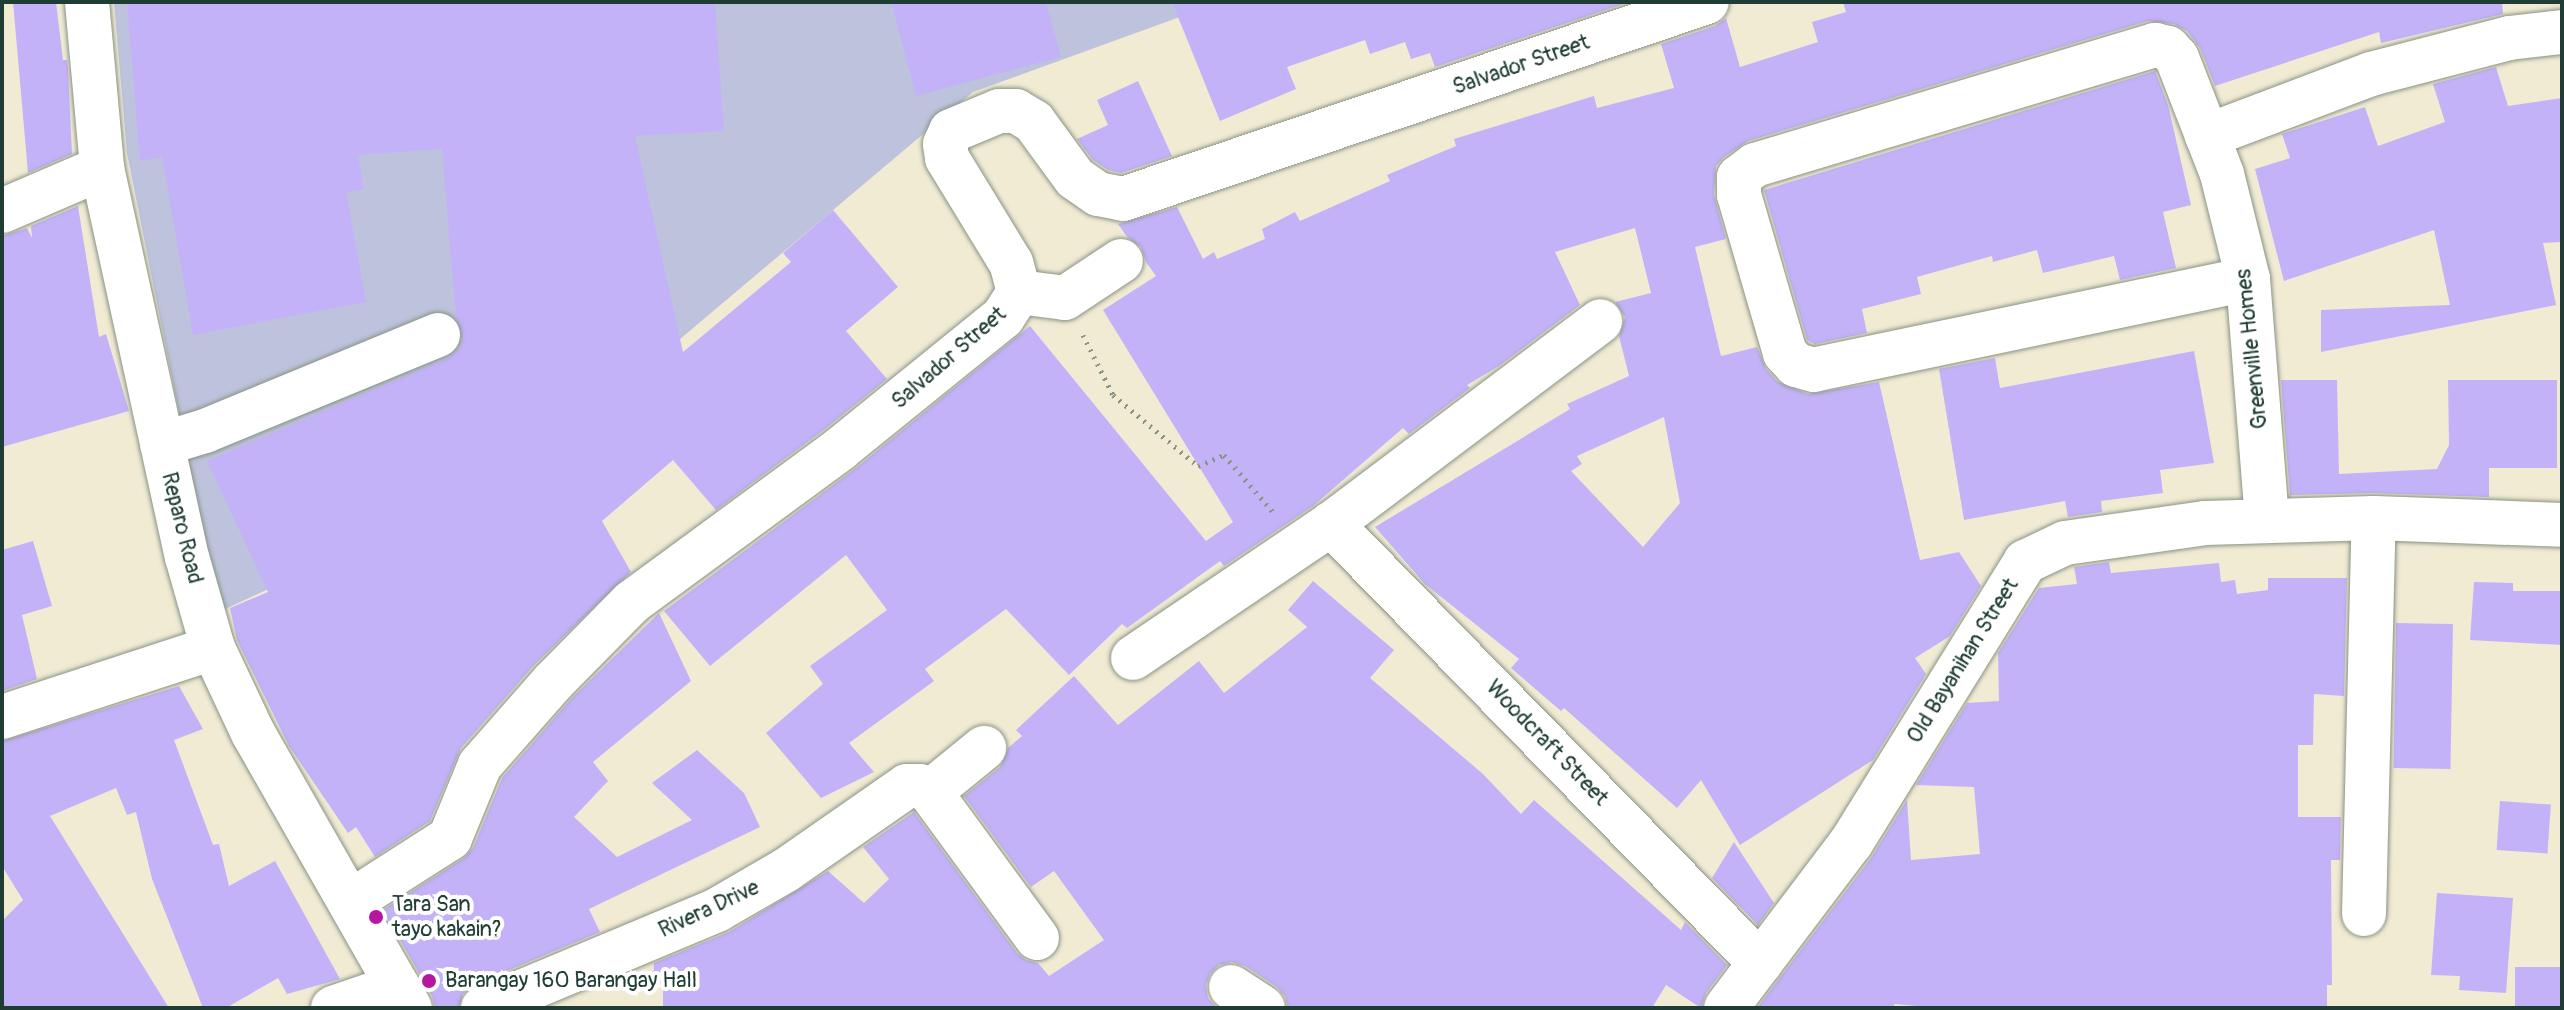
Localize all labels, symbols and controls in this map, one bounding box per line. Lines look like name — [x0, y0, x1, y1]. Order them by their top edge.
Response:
street label: Salvador Street — [1449, 29, 1593, 101]
street label: Greenville Homes — [2230, 268, 2274, 430]
street label: Salvador Street — [886, 301, 1012, 415]
street label: Reparo Road — [155, 470, 209, 586]
street label: Old Bayanihan Street — [1902, 574, 2024, 748]
street label: Woodcraft Street — [1480, 675, 1614, 811]
street label: Rivera Drive — [655, 874, 763, 944]
place label: Tara San tayo kakain? — [392, 891, 502, 942]
marker: Tara San tayo kakain? — [367, 908, 385, 926]
place label: Barangay 160 Barangay Hall — [445, 968, 697, 994]
marker: Barangay 160 Barangay Hall — [420, 972, 438, 990]

